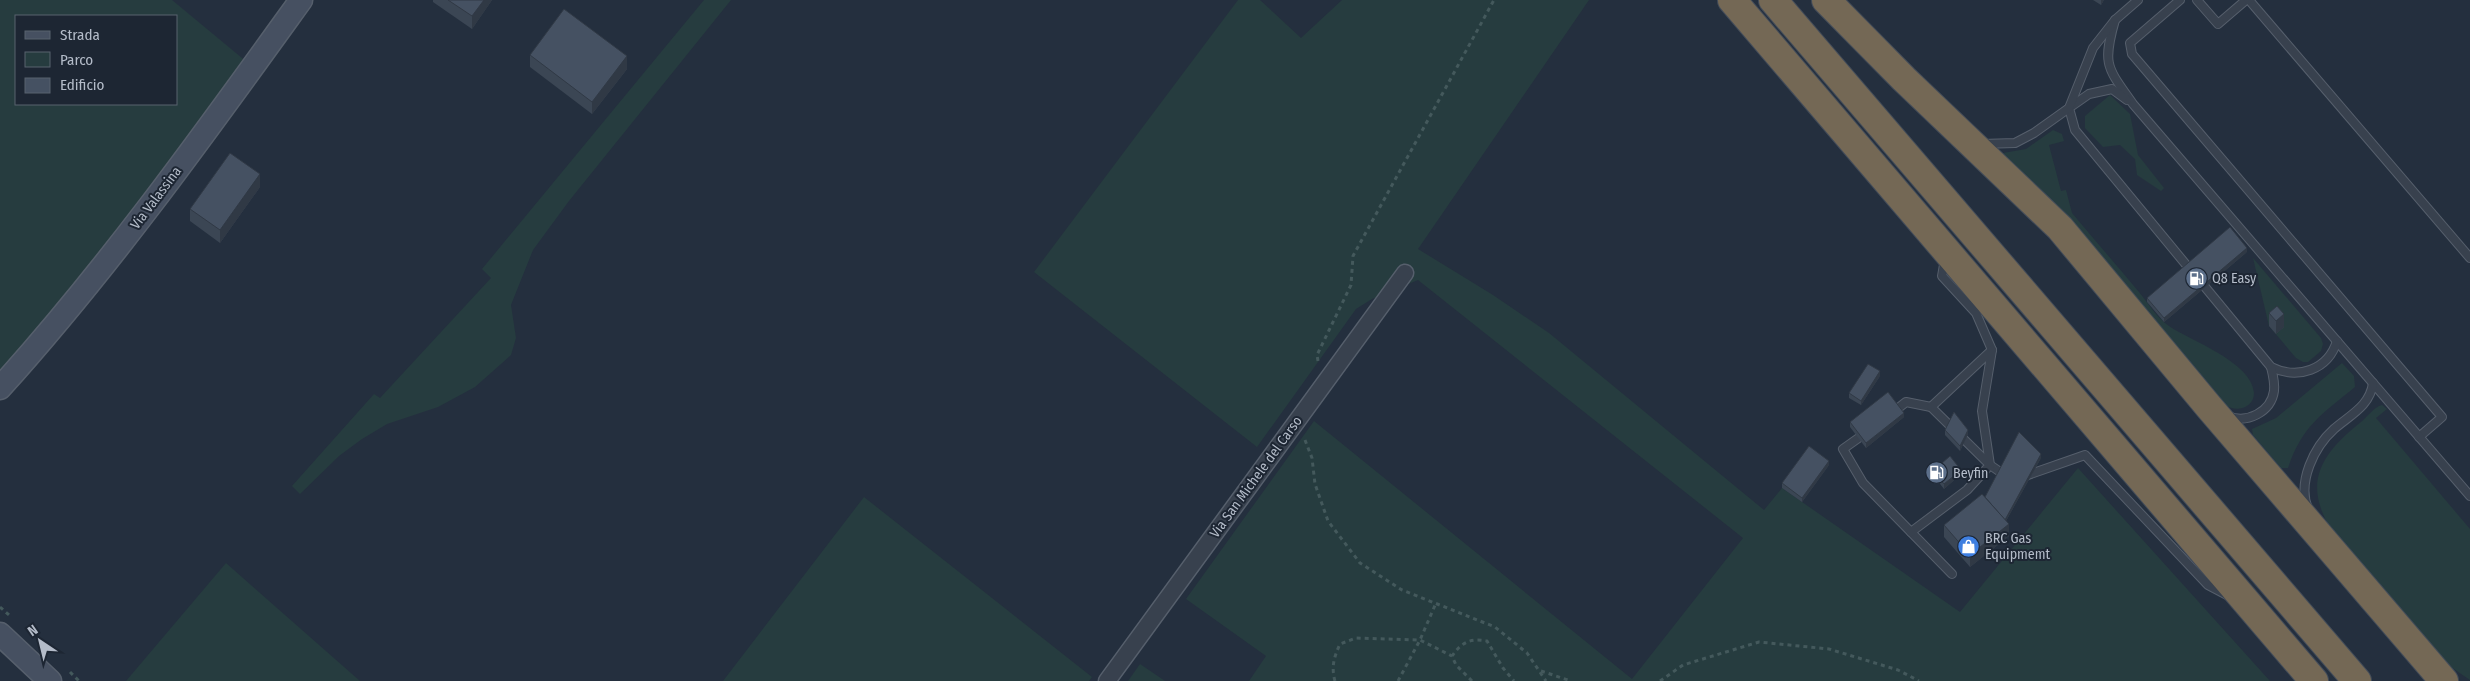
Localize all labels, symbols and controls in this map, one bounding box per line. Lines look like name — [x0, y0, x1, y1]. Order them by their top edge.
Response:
legend — [15, 15, 178, 105]
text: Strada — [60, 26, 100, 44]
text: Parco — [60, 51, 93, 69]
text: Edificio — [60, 76, 105, 94]
street label: Via Valassina — [127, 163, 185, 233]
fuel station icon: Q8 Easy — [2184, 266, 2208, 290]
place label: Q8 Easy — [2212, 270, 2257, 287]
street label: Via San Michele del Carso — [1206, 413, 1306, 541]
fuel station icon: Beyfin — [1925, 461, 1949, 485]
place label: Beyfin — [1953, 465, 1988, 482]
place label: BRC Gas Equipmemt — [1985, 530, 2051, 563]
shop icon: BRC Gas Equipmemt — [1957, 534, 1981, 558]
north arrow — [15, 616, 65, 666]
text: N — [25, 621, 41, 640]

